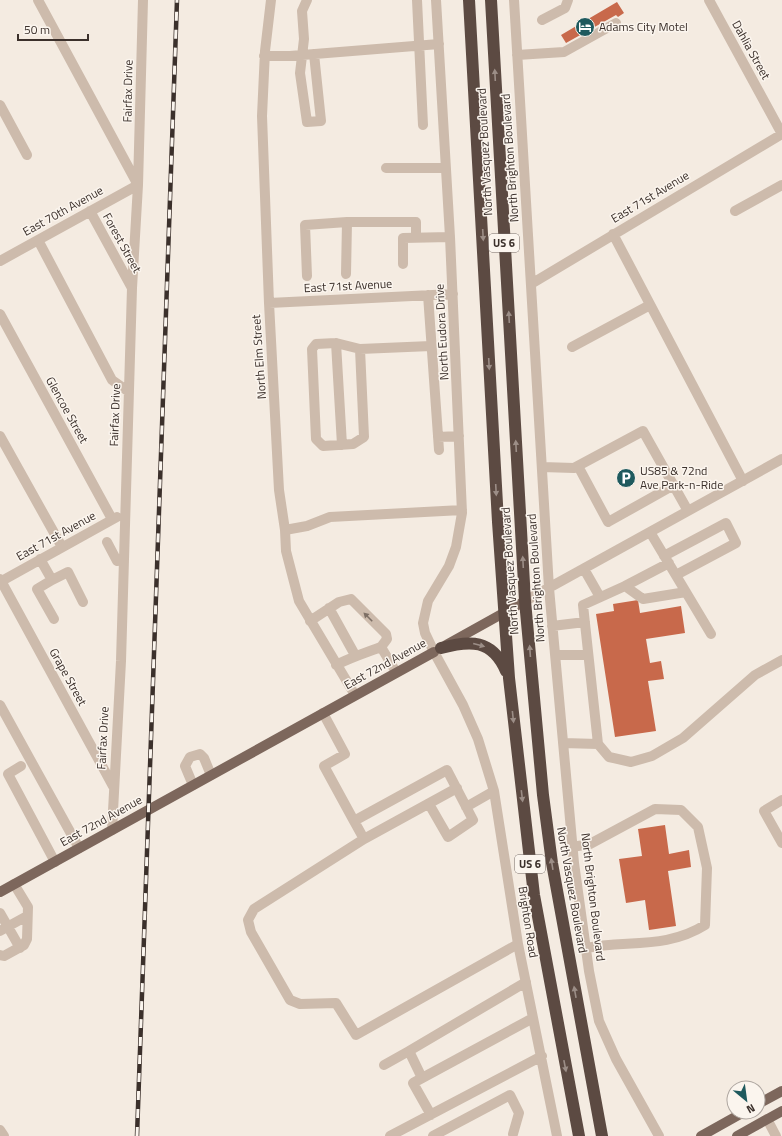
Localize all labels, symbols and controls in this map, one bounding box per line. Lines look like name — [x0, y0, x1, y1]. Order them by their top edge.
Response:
scale bar — [18, 16, 88, 42]
hotel icon: Adams City Motel — [574, 16, 596, 38]
place label: Adams City Motel — [599, 17, 688, 36]
street label: Dahlia Street — [727, 17, 776, 84]
text: 50 m — [24, 20, 50, 39]
street label: Fairfax Drive — [117, 59, 138, 123]
one-way arrow — [491, 69, 498, 81]
street label: North Vasquez Boulevard — [472, 88, 497, 216]
street label: North Brighton Boulevard — [496, 93, 523, 223]
street label: East 71st Avenue — [607, 166, 693, 228]
street label: East 70th Avenue — [19, 181, 106, 241]
street label: Forest Street — [98, 209, 147, 277]
one-way arrow — [479, 229, 486, 241]
road number: US 6 — [489, 234, 519, 252]
street label: East 71st Avenue — [303, 274, 393, 297]
street label: North Eudora Drive — [429, 283, 454, 381]
one-way arrow — [505, 311, 512, 323]
street label: North Elm Street — [246, 313, 271, 400]
one-way arrow — [486, 358, 493, 370]
street label: Glencoe Street — [41, 373, 94, 447]
street label: Fairfax Drive — [104, 383, 125, 447]
one-way arrow — [513, 440, 520, 452]
place label: US85 & 72nd Ave Park-n-Ride — [640, 461, 723, 494]
parking icon: US85 & 72nd Ave Park-n-Ride — [615, 467, 637, 489]
one-way arrow — [493, 484, 500, 496]
street label: East 71st Avenue — [12, 506, 99, 565]
street label: North Vasquez Boulevard — [496, 507, 523, 635]
street label: North Brighton Boulevard — [522, 513, 549, 643]
one-way arrow — [520, 555, 526, 568]
one-way arrow — [363, 612, 373, 622]
street label: East 72nd Avenue — [340, 633, 429, 694]
one-way arrow — [473, 642, 485, 648]
street label: Grape Street — [45, 644, 93, 710]
one-way arrow — [526, 645, 533, 657]
street label: Fairfax Drive — [91, 706, 114, 770]
one-way arrow — [510, 711, 516, 723]
street label: East 72nd Avenue — [56, 790, 145, 851]
one-way arrow — [519, 790, 525, 802]
street label: North Vasquez Boulevard — [552, 825, 593, 954]
street label: North Brighton Boulevard — [576, 832, 611, 962]
road number: US 6 — [515, 855, 545, 873]
one-way arrow — [549, 858, 555, 870]
street label: Brighton Road — [513, 885, 544, 959]
one-way arrow — [572, 986, 578, 998]
one-way arrow — [562, 1060, 568, 1073]
north arrow — [726, 1080, 766, 1120]
text: N — [744, 1100, 758, 1118]

